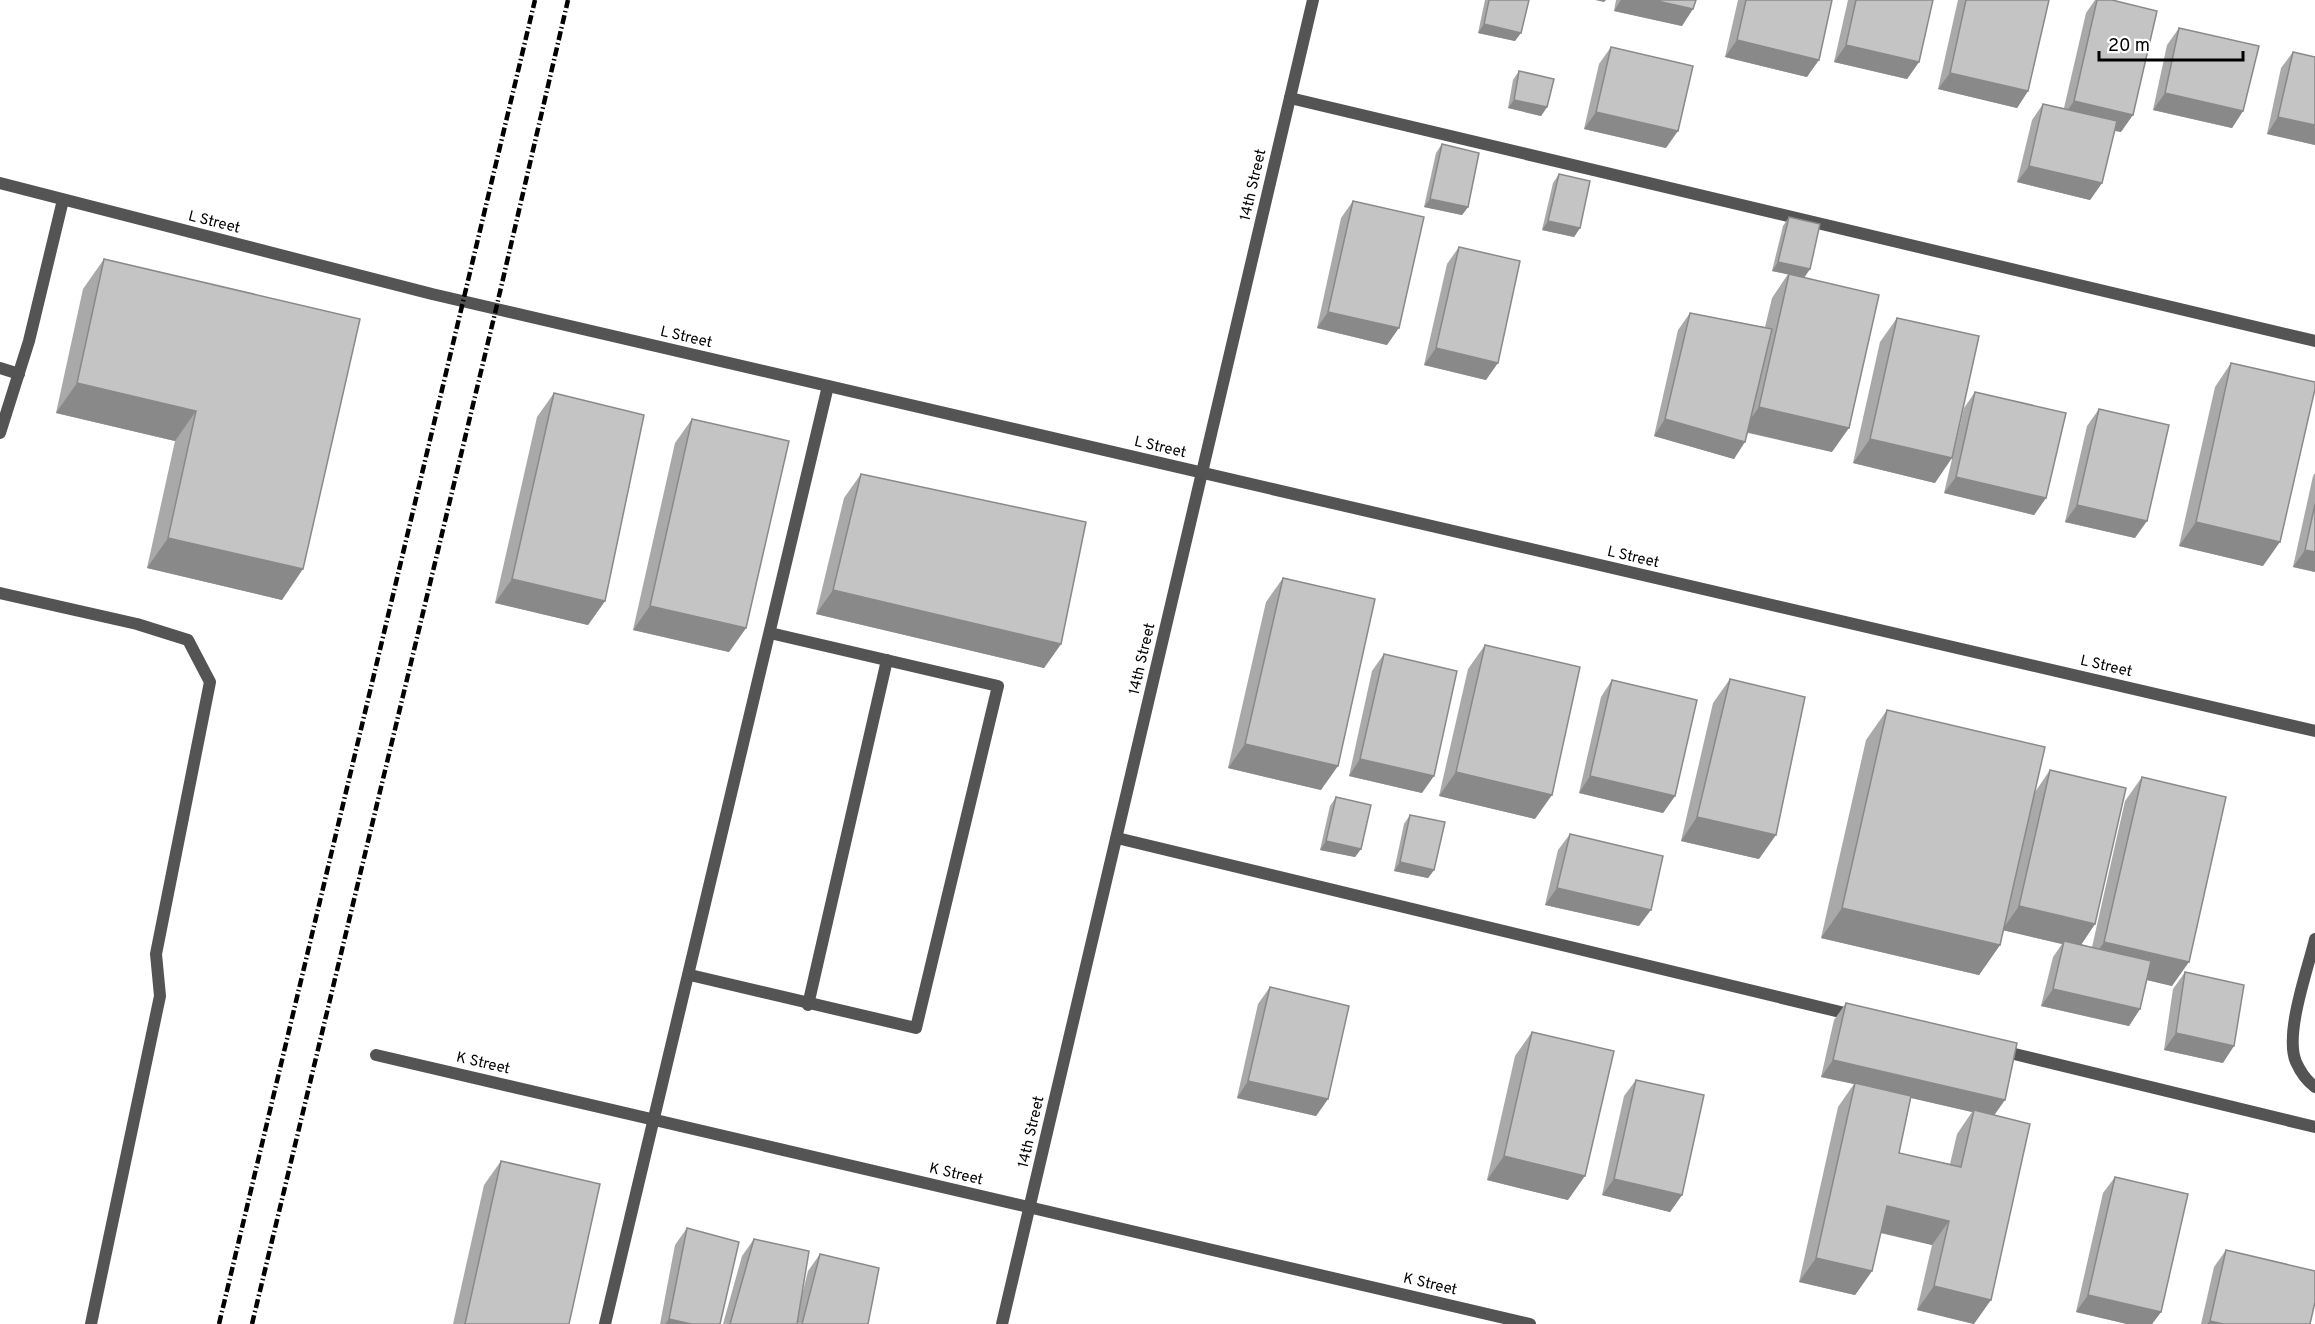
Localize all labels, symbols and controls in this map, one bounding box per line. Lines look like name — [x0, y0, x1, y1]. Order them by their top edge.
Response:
scale bar — [2099, 24, 2243, 62]
text: 20 m — [2108, 35, 2150, 58]
street label: 14th Street — [1237, 147, 1271, 223]
street label: L Street — [186, 207, 242, 239]
street label: L Street — [658, 323, 714, 353]
street label: L Street — [1132, 433, 1188, 463]
street label: L Street — [1605, 543, 1661, 573]
street label: 14th Street — [1126, 621, 1160, 697]
street label: L Street — [2078, 652, 2134, 682]
street label: K Street — [454, 1049, 512, 1079]
street label: 14th Street — [1015, 1094, 1049, 1170]
street label: K Street — [927, 1160, 985, 1190]
street label: K Street — [1401, 1270, 1459, 1300]

